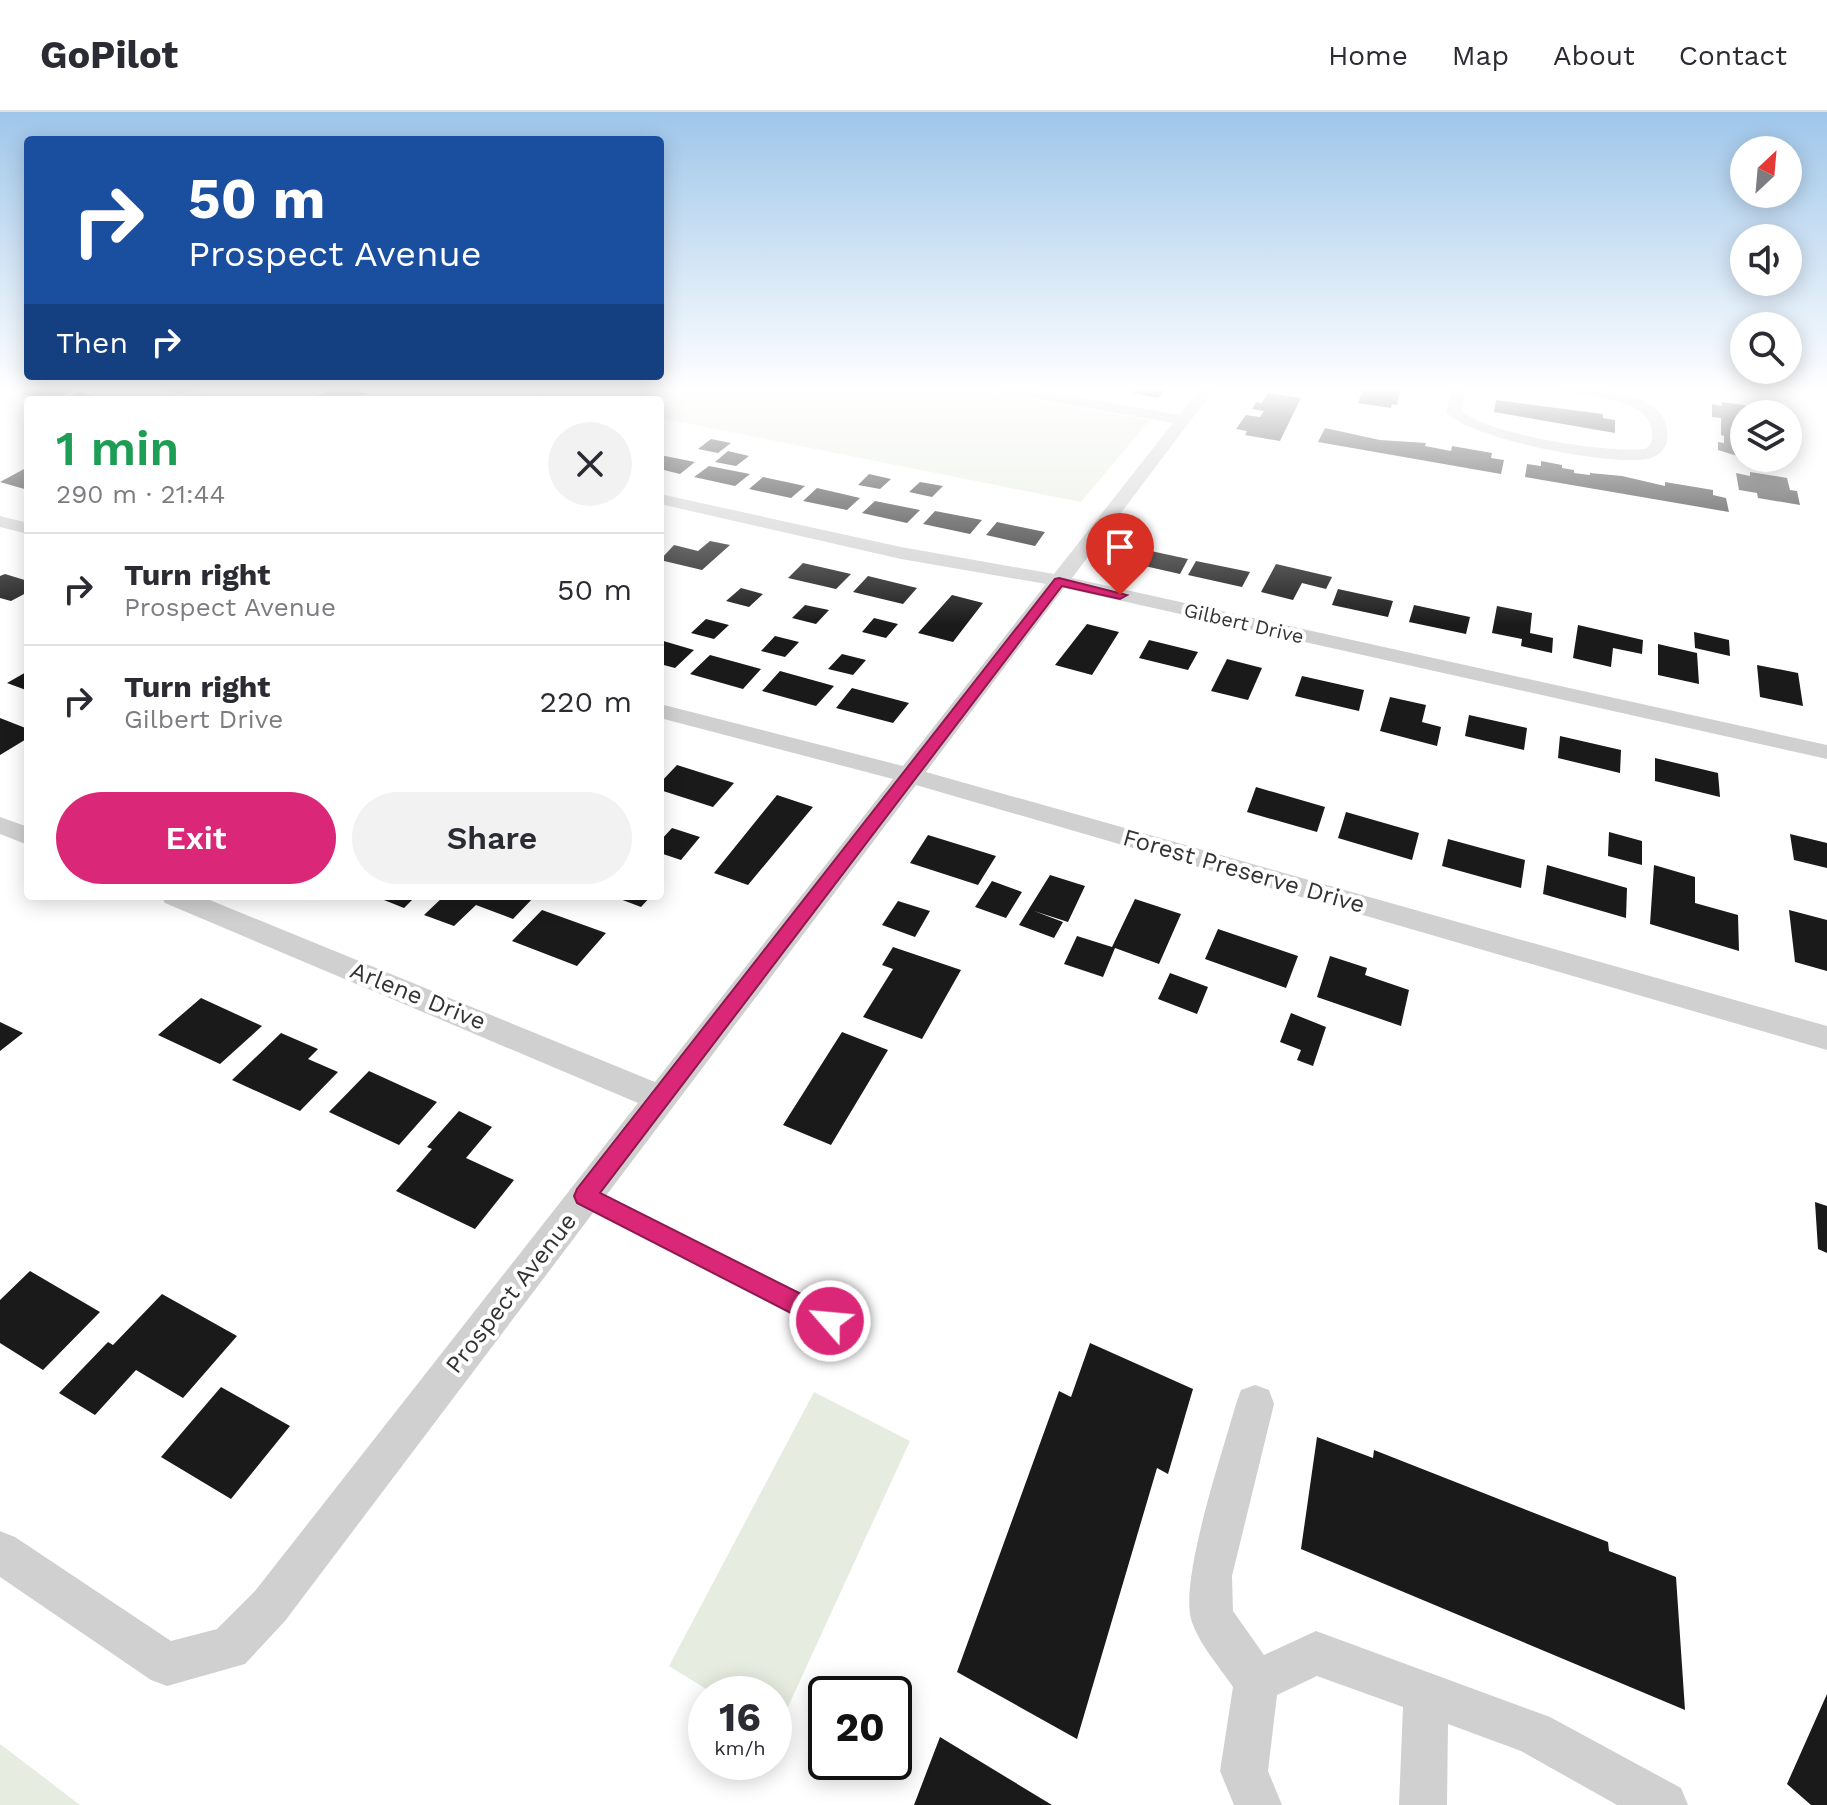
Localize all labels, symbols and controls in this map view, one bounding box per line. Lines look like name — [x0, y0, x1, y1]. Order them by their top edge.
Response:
text: GoPilot — [40, 33, 178, 77]
text: Home — [1328, 39, 1408, 72]
text: Map — [1452, 39, 1509, 72]
text: About — [1553, 39, 1635, 72]
text: Contact — [1679, 39, 1787, 72]
north arrow — [1730, 136, 1802, 208]
map controls — [1730, 136, 1802, 472]
text: 50 m — [188, 166, 325, 232]
icon: right — [56, 168, 160, 272]
button: sound — [1730, 224, 1802, 296]
text: Prospect Avenue — [188, 233, 481, 275]
button: search — [1730, 312, 1802, 384]
icon: right — [144, 320, 188, 364]
text: Then — [56, 325, 128, 360]
button: layers — [1730, 400, 1802, 472]
text: 1 min — [56, 420, 179, 477]
button: close — [548, 422, 632, 506]
text: 290 m · 21:44 — [56, 479, 225, 509]
pin — [1086, 513, 1154, 595]
icon: arrive — [1098, 525, 1142, 569]
text: Turn right — [124, 557, 270, 592]
icon: right — [56, 567, 100, 611]
text: 50 m — [557, 572, 632, 607]
text: Prospect Avenue — [124, 592, 336, 622]
street label: Gilbert Drive — [1182, 598, 1306, 648]
text: Turn right — [124, 669, 270, 704]
icon: right — [56, 679, 100, 723]
text: 220 m — [540, 684, 632, 719]
text: Gilbert Drive — [124, 704, 283, 734]
button: Exit — [56, 792, 336, 884]
button: Share — [352, 792, 632, 884]
street label: Forest Preserve Drive — [1120, 823, 1368, 919]
street label: Arlene Drive — [346, 956, 490, 1036]
street label: Prospect Avenue — [440, 1207, 582, 1379]
position arrow — [788, 1279, 872, 1363]
speed limit sign: 20 — [808, 1676, 912, 1780]
text: 16 — [719, 1694, 761, 1741]
text: km/h — [714, 1736, 766, 1760]

